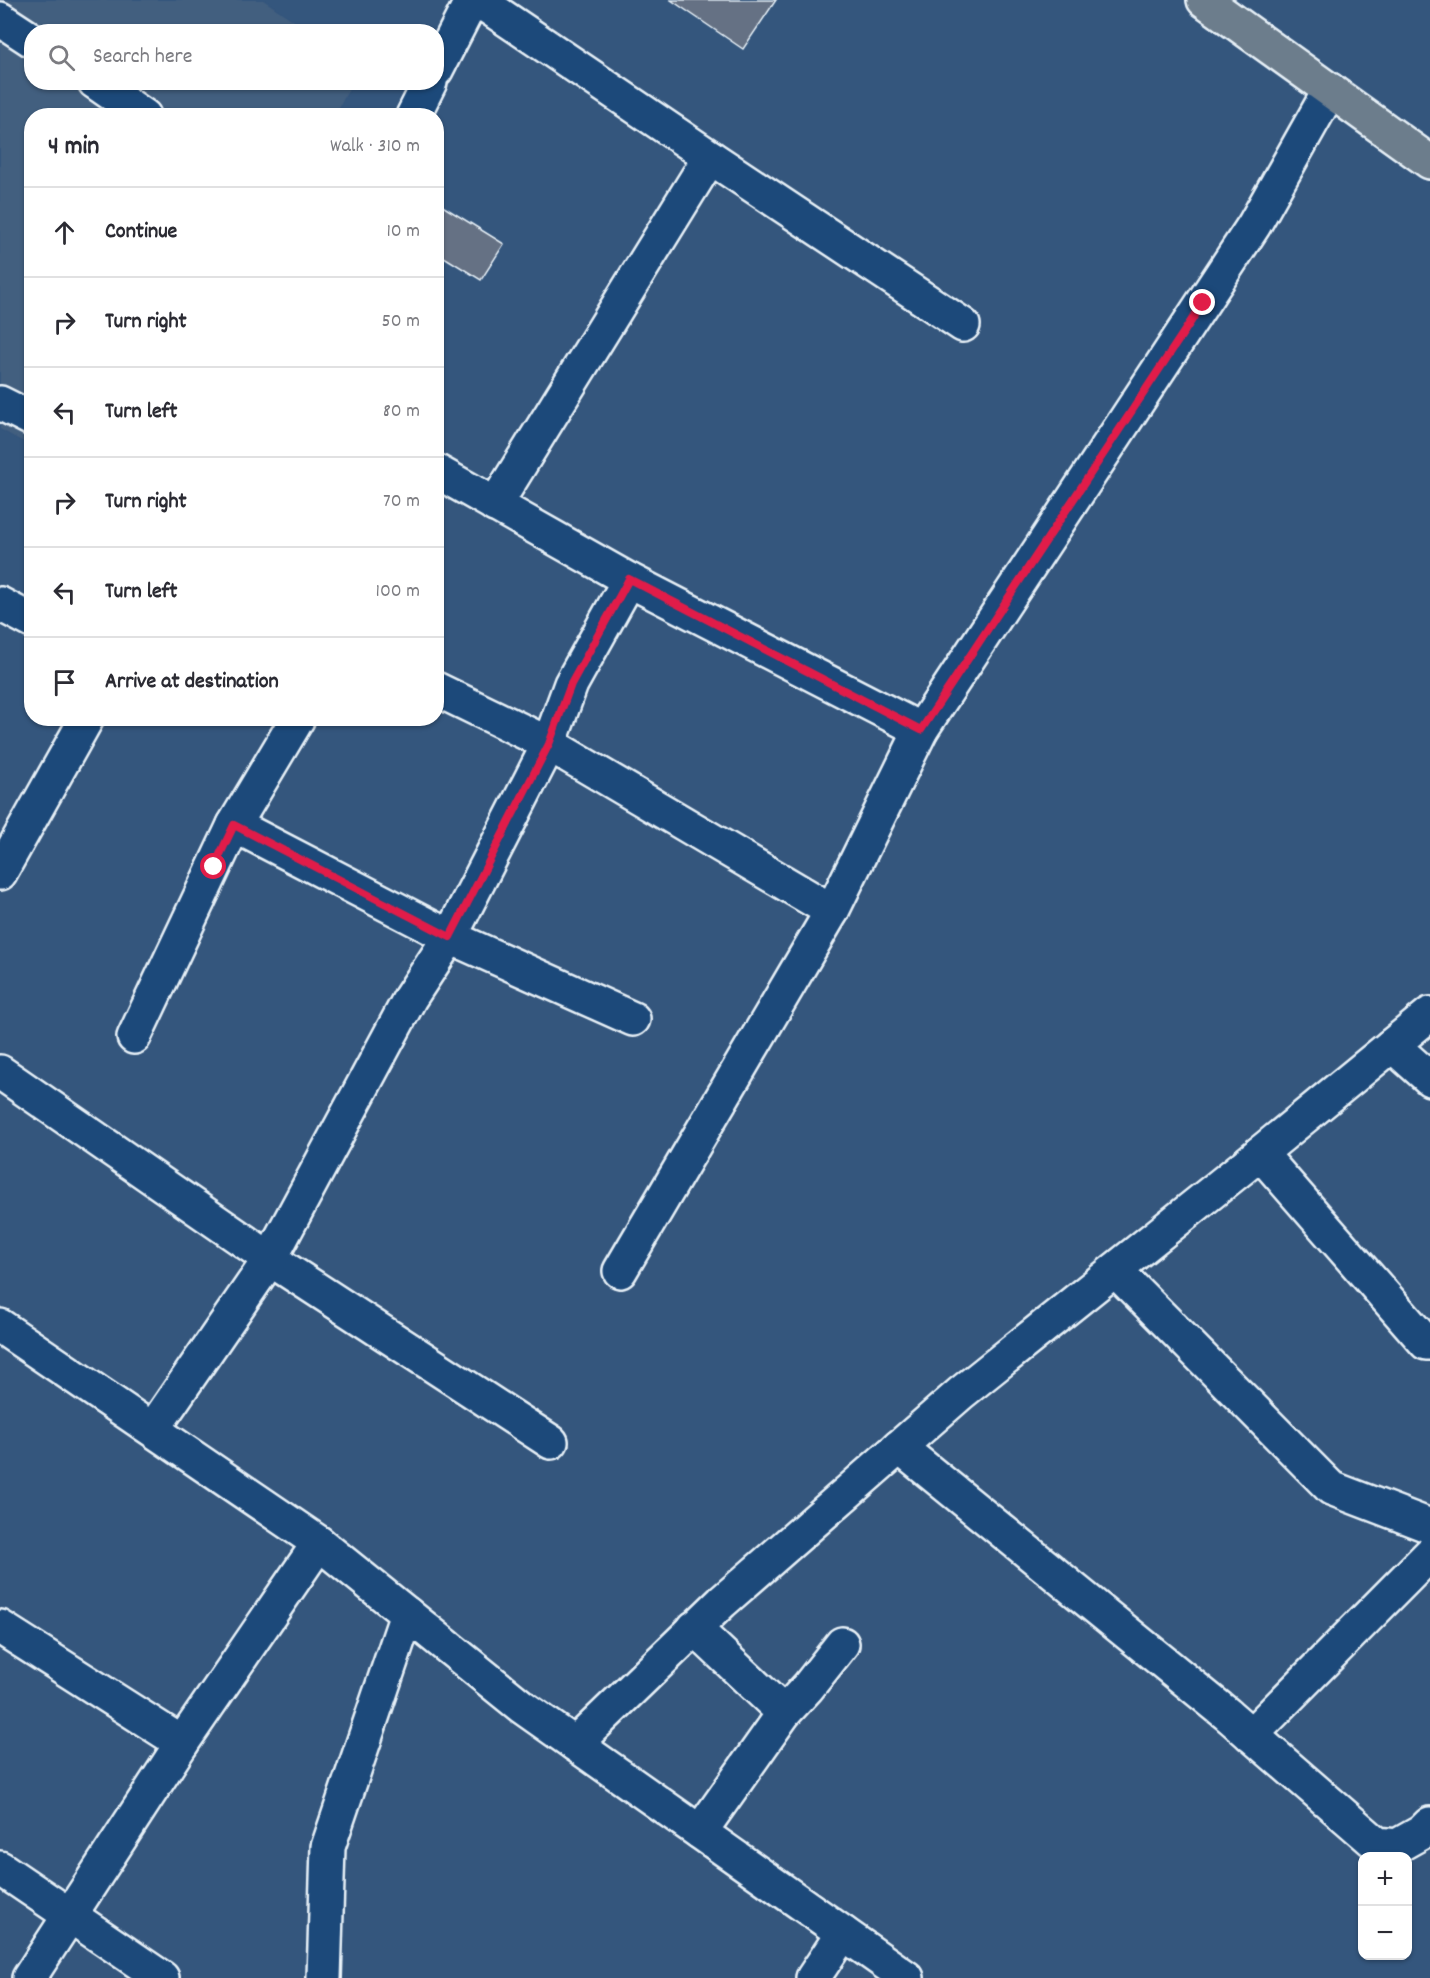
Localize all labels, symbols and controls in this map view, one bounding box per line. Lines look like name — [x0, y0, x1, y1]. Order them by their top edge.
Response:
search box — [24, 24, 444, 90]
icon: search — [45, 41, 78, 74]
text: Search here — [93, 42, 192, 73]
text: 4 min — [48, 129, 99, 166]
text: Walk · 310 m — [330, 133, 420, 161]
icon: ahead — [48, 216, 81, 249]
text: Continue — [105, 217, 177, 248]
text: 10 m — [386, 218, 420, 246]
route end — [1189, 289, 1215, 315]
icon: right — [48, 306, 81, 339]
text: Turn right — [105, 307, 187, 338]
text: 50 m — [382, 308, 420, 336]
icon: left — [48, 396, 81, 429]
text: Turn left — [105, 397, 177, 428]
text: 80 m — [383, 398, 420, 426]
icon: right — [48, 486, 81, 519]
text: Turn right — [105, 487, 187, 518]
text: 70 m — [383, 488, 420, 516]
icon: left — [48, 576, 81, 609]
text: Turn left — [105, 577, 177, 608]
text: 100 m — [376, 578, 420, 606]
icon: arrive — [48, 666, 81, 699]
text: Arrive at destination — [105, 667, 279, 698]
route start — [200, 853, 226, 879]
map controls — [1358, 1852, 1412, 1960]
button: + — [1358, 1852, 1412, 1906]
button: − — [1358, 1906, 1412, 1960]

